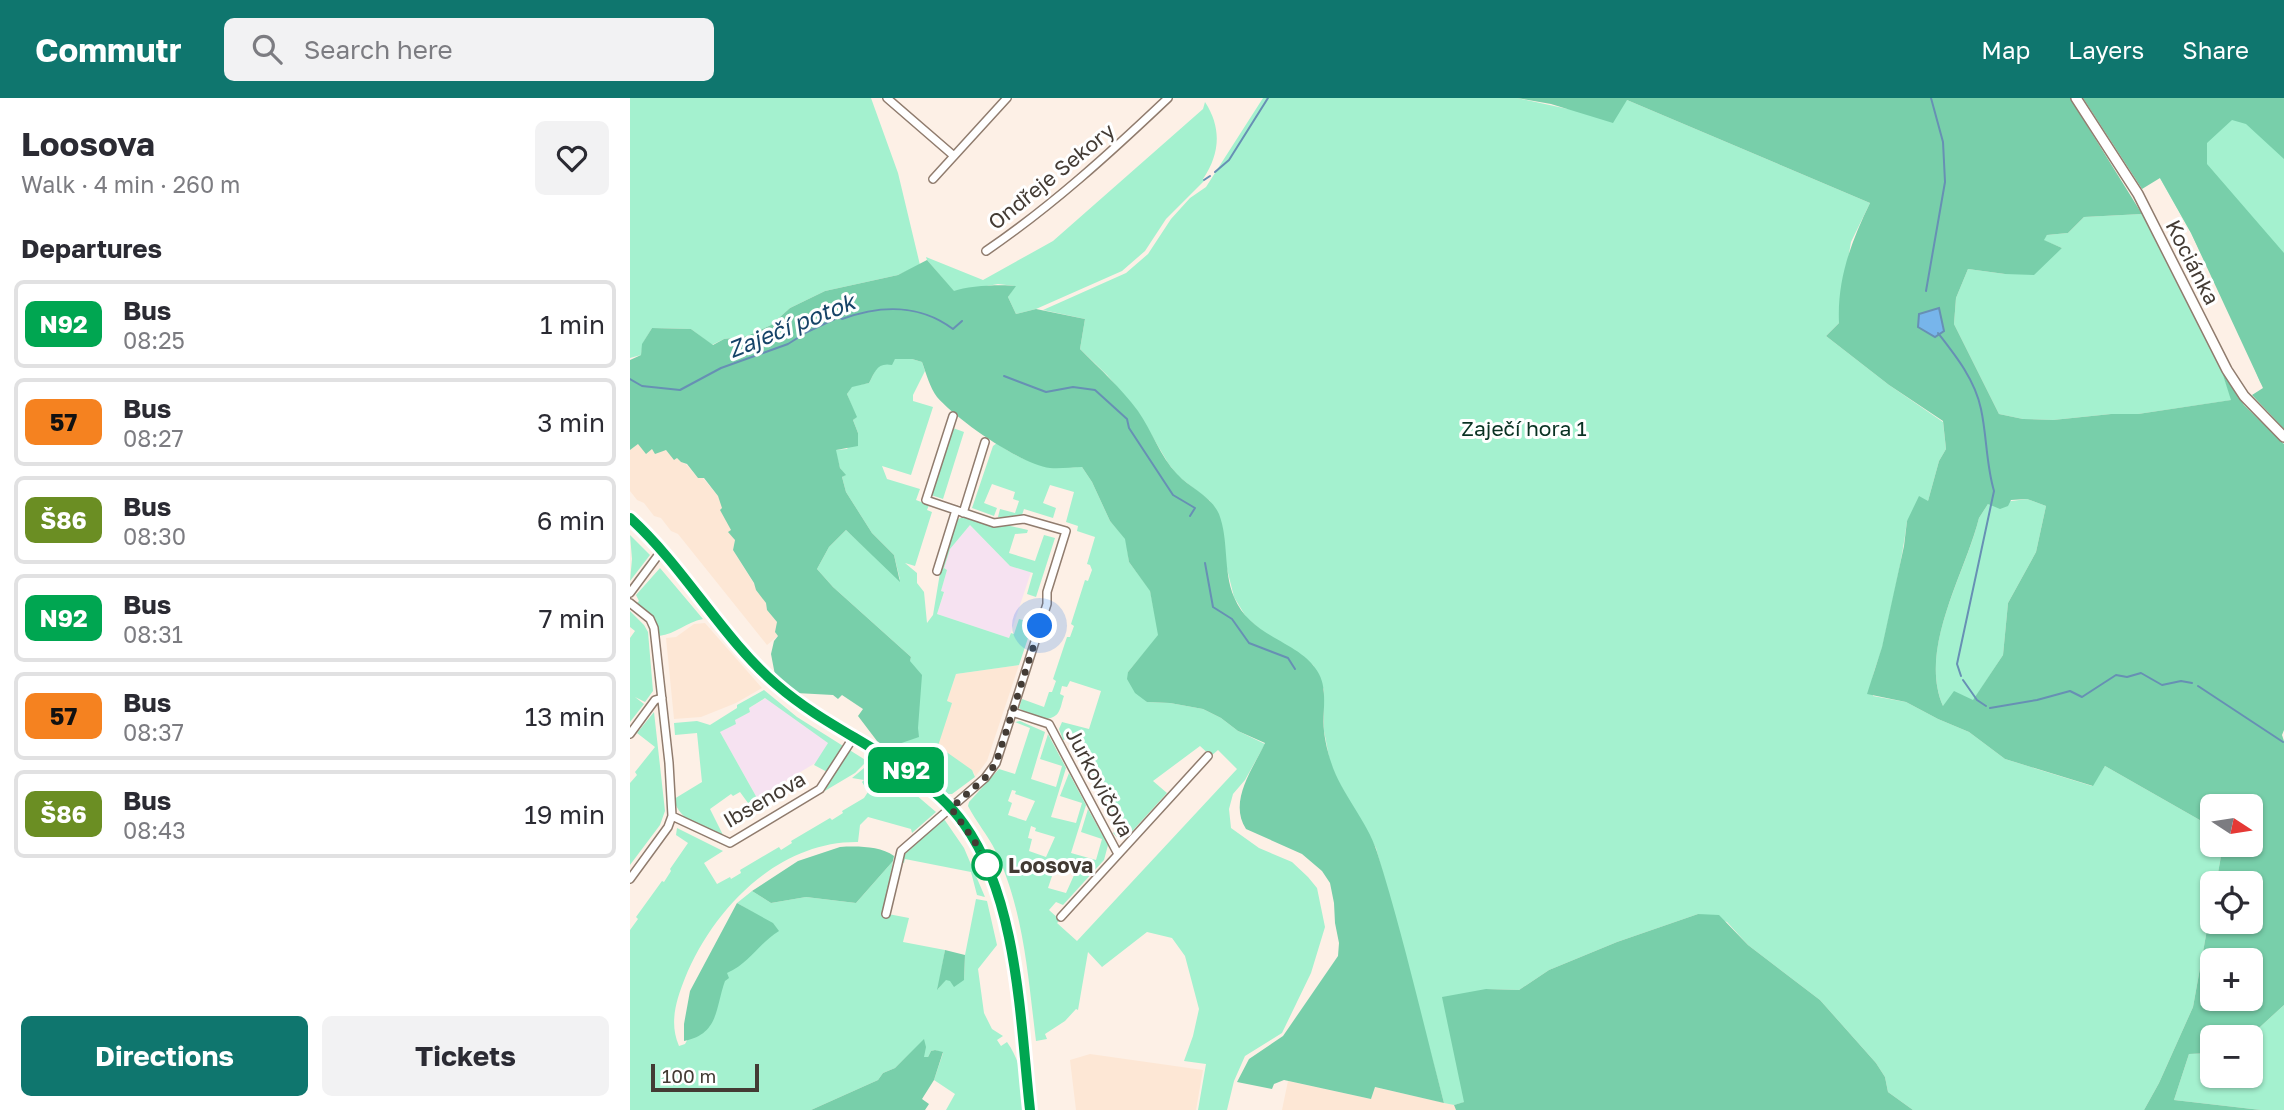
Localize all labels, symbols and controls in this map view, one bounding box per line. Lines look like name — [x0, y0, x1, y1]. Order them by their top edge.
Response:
search box — [224, 18, 714, 81]
text: Commutr — [35, 30, 182, 69]
icon: search — [248, 30, 286, 68]
text: Search here — [304, 34, 453, 65]
text: Map — [1981, 35, 2030, 64]
text: Layers — [2068, 35, 2144, 64]
text: Share — [2182, 35, 2249, 64]
street label: Ondřeje Sekory — [983, 117, 1120, 235]
button: heart — [535, 121, 609, 195]
text: Loosova — [21, 124, 155, 163]
text: Walk · 4 min · 260 m — [21, 170, 240, 198]
street label: Kociánka — [2161, 215, 2225, 309]
text: Departures — [21, 233, 162, 264]
water label: Zaječí potok — [723, 286, 861, 363]
text: Bus — [123, 295, 171, 326]
text: N92 — [39, 309, 88, 338]
text: 1 min — [540, 309, 605, 340]
text: 08:25 — [123, 326, 185, 354]
text: Bus — [123, 393, 171, 424]
text: 57 — [50, 407, 77, 436]
text: 3 min — [537, 407, 605, 438]
park label: Zaječí hora 1 — [1461, 415, 1587, 441]
text: 08:27 — [123, 424, 184, 452]
text: Bus — [123, 491, 171, 522]
text: Š86 — [40, 505, 87, 534]
text: 6 min — [537, 505, 605, 536]
text: 08:30 — [123, 522, 186, 550]
text: Bus — [123, 589, 171, 620]
text: N92 — [39, 603, 88, 632]
text: 7 min — [539, 603, 605, 634]
your location — [1022, 608, 1057, 643]
text: 08:31 — [123, 620, 183, 648]
text: Bus — [123, 687, 171, 718]
text: 57 — [50, 701, 77, 730]
text: 13 min — [525, 701, 605, 732]
text: 08:37 — [123, 718, 184, 746]
street label: Jurkovičova — [1060, 723, 1140, 841]
line badge: N92 — [866, 747, 946, 793]
text: N92 — [882, 755, 930, 784]
street label: Ibsenova — [718, 765, 810, 833]
text: Bus — [123, 785, 171, 816]
north arrow — [2200, 794, 2263, 858]
map controls — [2200, 794, 2263, 1088]
text: Š86 — [40, 799, 87, 828]
text: 19 min — [524, 799, 605, 830]
text: 08:43 — [123, 816, 186, 844]
marker: Loosova — [972, 850, 1002, 880]
place label: Loosova — [1008, 852, 1093, 878]
button: locate — [2200, 871, 2263, 934]
button: + — [2200, 948, 2263, 1011]
button: Directions — [21, 1016, 308, 1096]
button: Tickets — [322, 1016, 609, 1096]
button: − — [2200, 1025, 2263, 1088]
scale bar — [651, 1061, 760, 1093]
text: 100 m — [662, 1064, 716, 1087]

